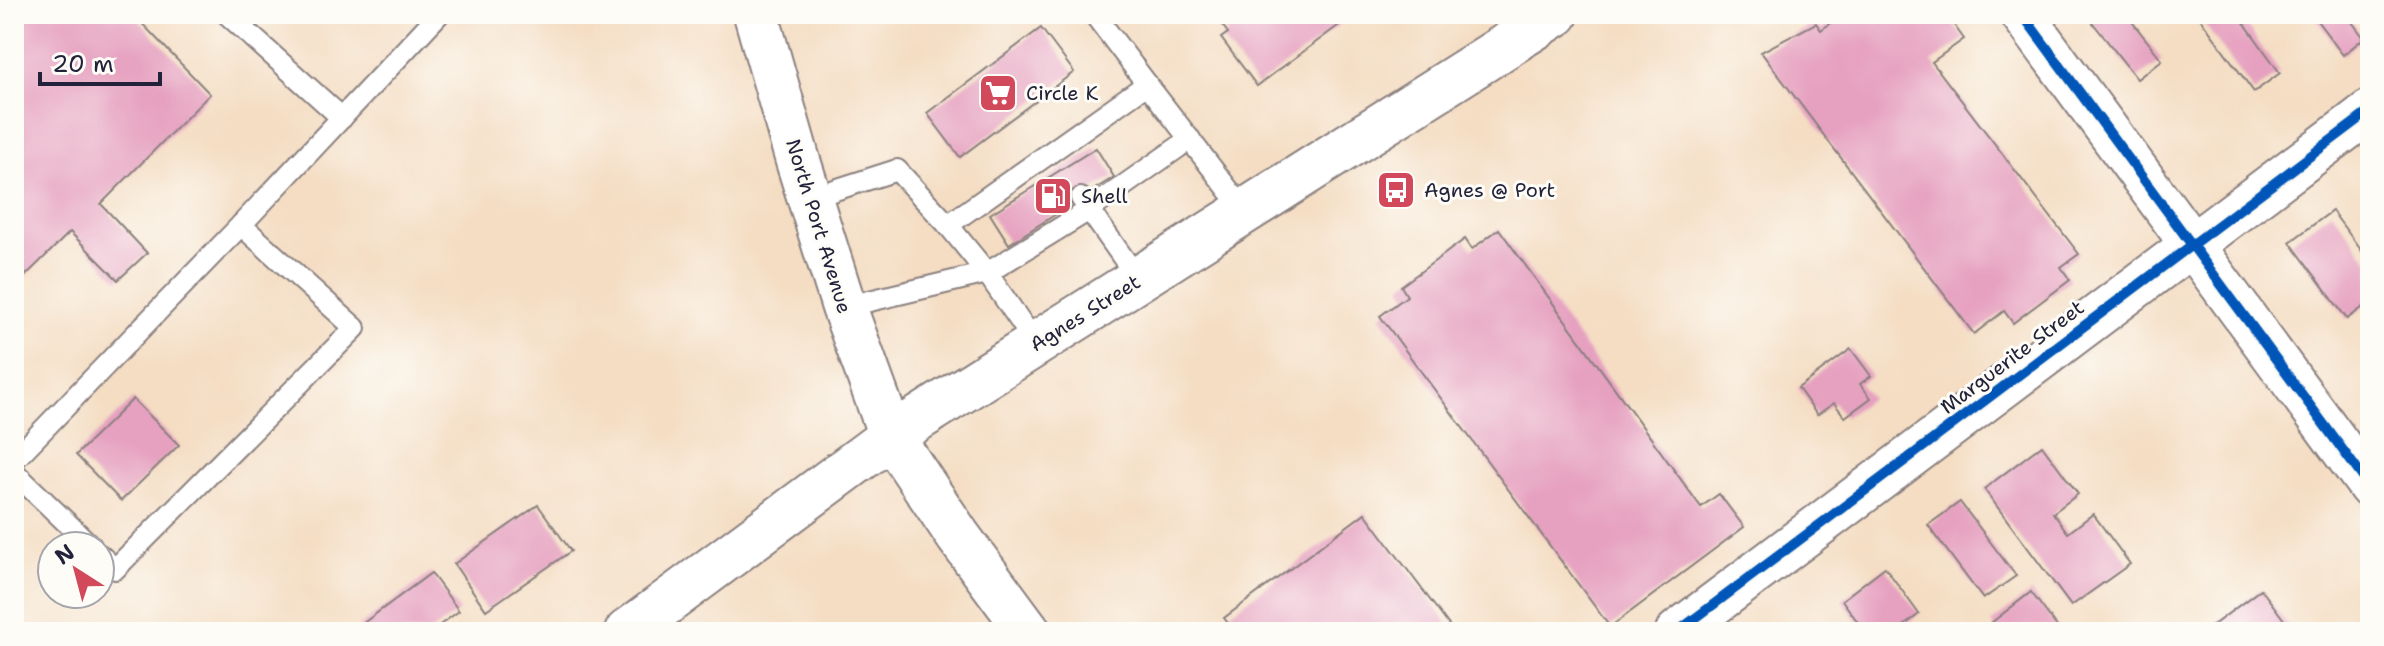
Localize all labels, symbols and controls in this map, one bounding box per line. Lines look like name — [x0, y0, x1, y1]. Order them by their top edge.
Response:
scale bar — [40, 36, 160, 86]
text: 20 m — [52, 48, 114, 80]
supermarket icon: Circle K — [977, 72, 1019, 114]
place label: Circle K — [1026, 80, 1098, 106]
street label: North Port Avenue — [780, 136, 858, 316]
bus stop icon: Agnes @ Port — [1375, 169, 1417, 211]
fuel station icon: Shell — [1032, 175, 1074, 217]
place label: Agnes @ Port — [1424, 177, 1555, 203]
place label: Shell — [1081, 183, 1127, 209]
street label: Agnes Street — [1025, 269, 1145, 357]
street label: Marguerite Street — [1935, 294, 2089, 420]
north arrow — [36, 530, 116, 610]
text: N — [49, 537, 80, 571]

